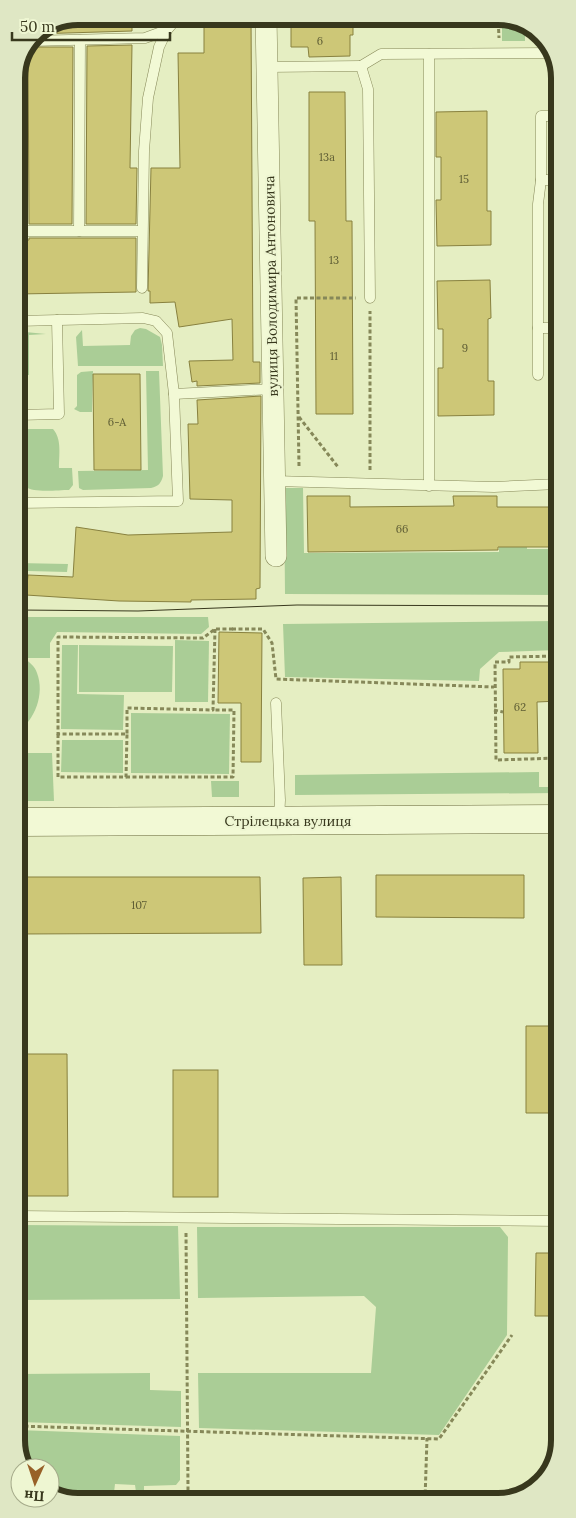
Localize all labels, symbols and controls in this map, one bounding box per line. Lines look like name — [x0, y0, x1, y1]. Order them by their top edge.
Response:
scale bar — [12, 10, 170, 42]
text: 50 m — [20, 17, 55, 36]
house number: 6 — [317, 34, 323, 48]
house number: 13а — [319, 150, 335, 164]
house number: 15 — [459, 172, 469, 186]
street label: вулиця Володимира Антоновича — [260, 175, 282, 397]
house number: 13 — [329, 253, 339, 267]
house number: 9 — [462, 341, 468, 355]
house number: 11 — [330, 349, 338, 363]
house number: 6-А — [108, 415, 127, 429]
house number: 66 — [396, 522, 408, 536]
house number: 62 — [514, 700, 526, 714]
street label: Стрілецька вулиця — [225, 812, 351, 830]
house number: 107 — [131, 898, 147, 912]
north arrow — [10, 1458, 60, 1508]
text: Пн — [24, 1486, 45, 1506]

